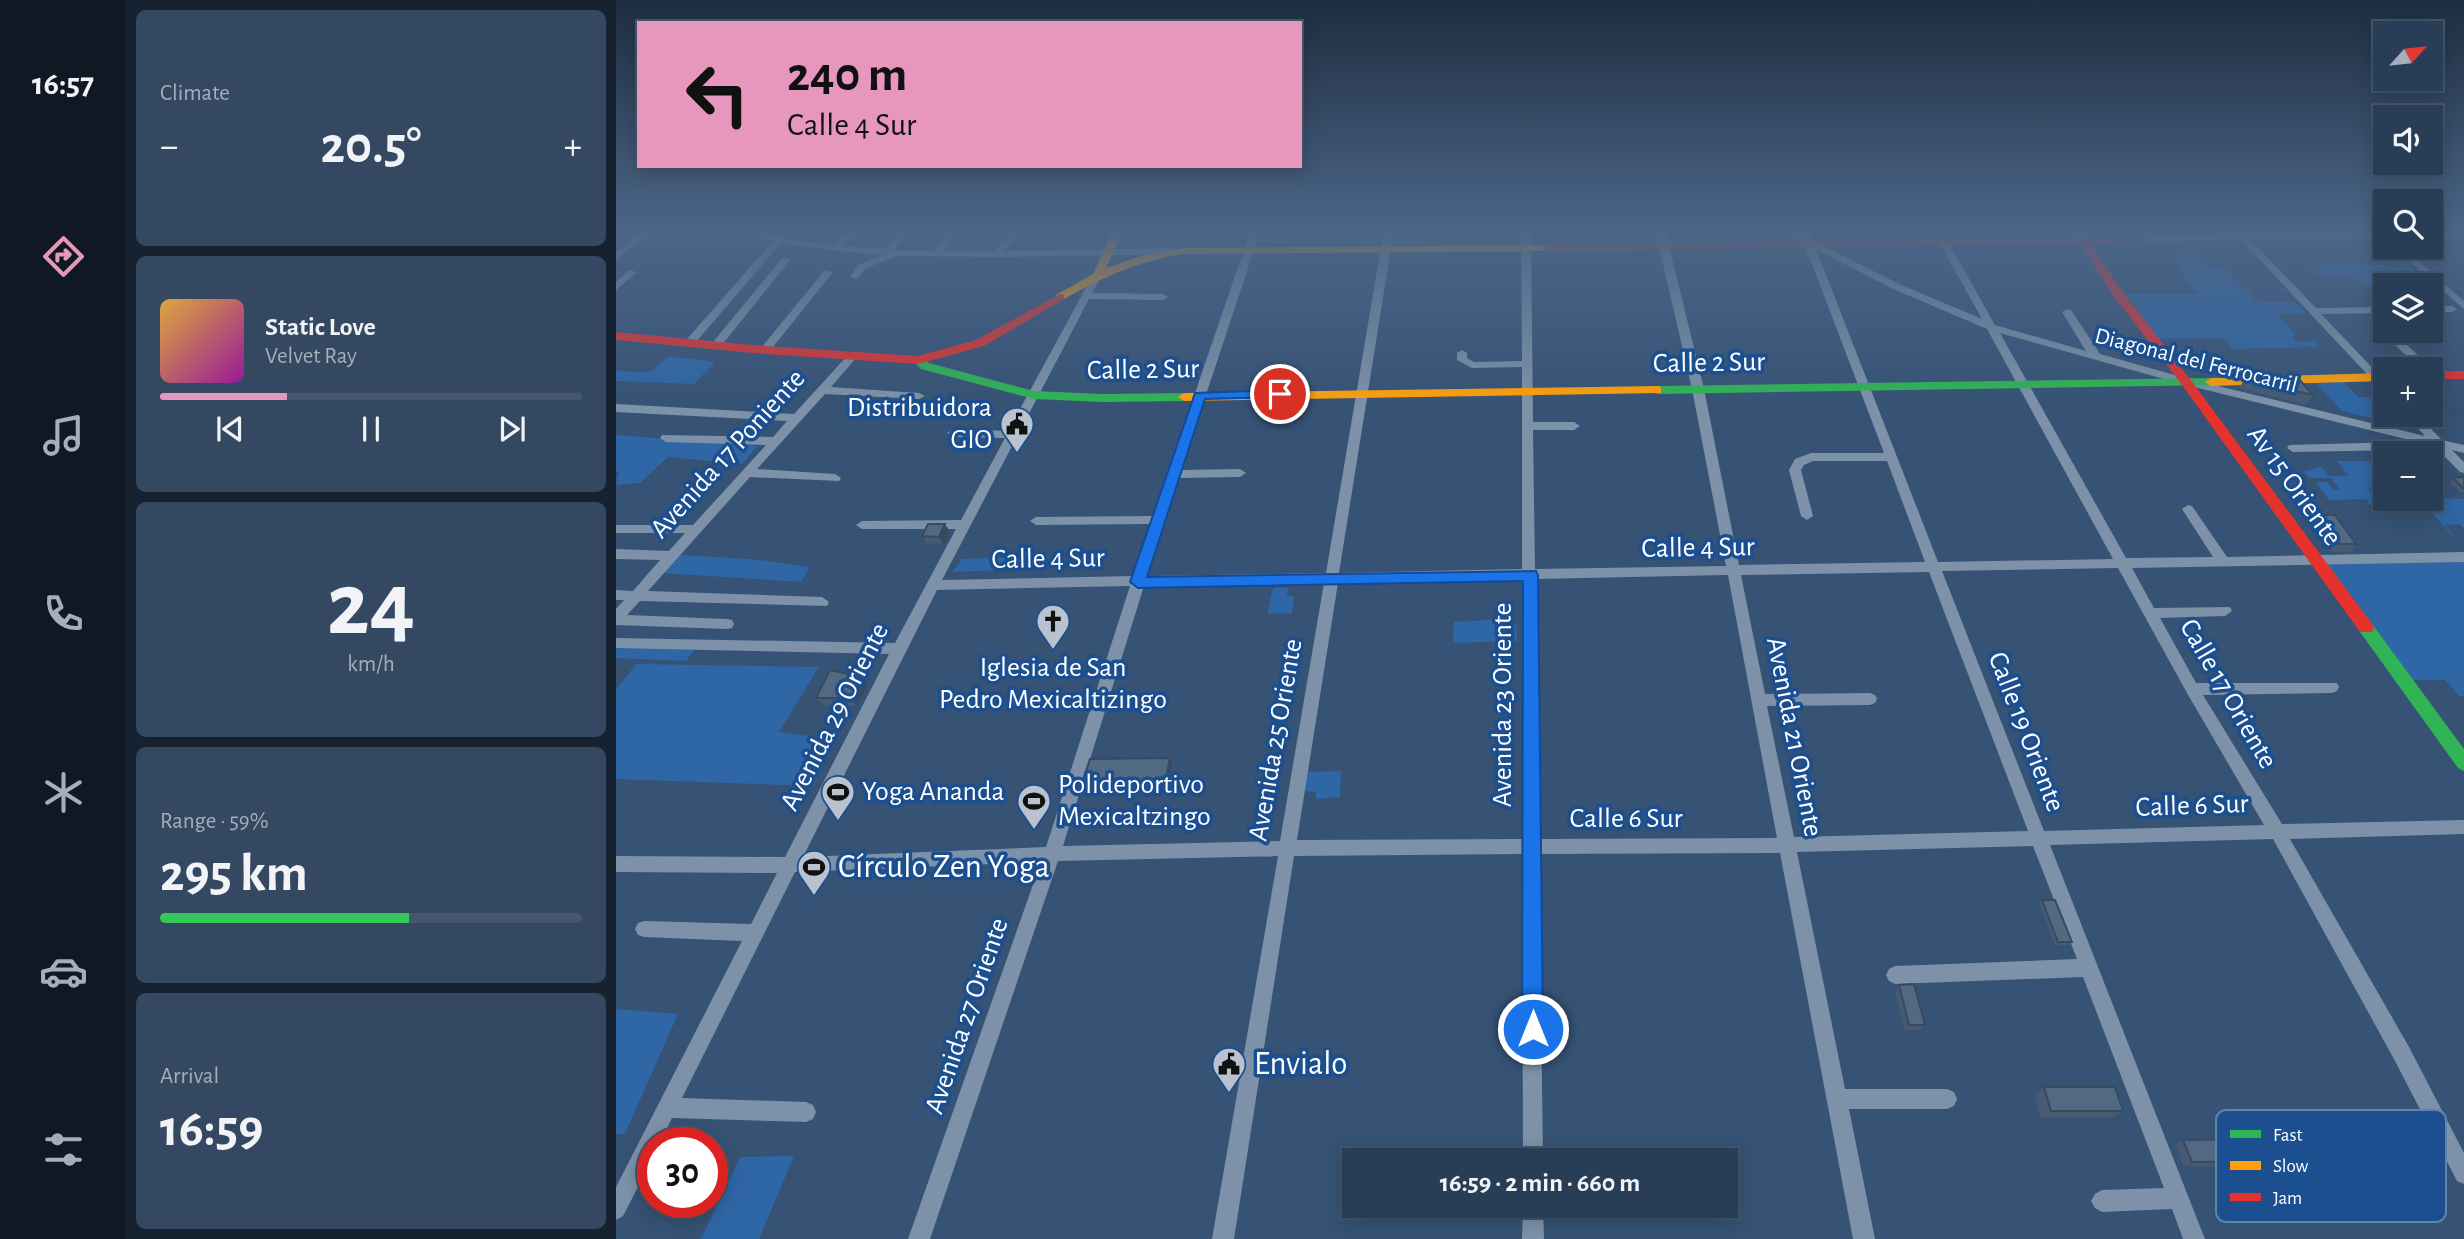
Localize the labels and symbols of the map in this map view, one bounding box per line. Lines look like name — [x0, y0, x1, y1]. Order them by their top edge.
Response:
north arrow — [2373, 21, 2443, 91]
street label: Diagonal del Ferrocarril — [2092, 325, 2300, 397]
street label: Calle 2 Sur — [1653, 348, 1765, 378]
street label: Calle 2 Sur — [1087, 355, 1199, 385]
street label: Avenida 17 Poniente — [645, 364, 811, 544]
pin — [1250, 364, 1310, 424]
place label: Distribuidora GIO — [847, 394, 992, 454]
public building icon: Distribuidora GIO — [998, 405, 1036, 454]
street label: Av 15 Oriente — [2241, 421, 2347, 551]
street label: Calle 4 Sur — [1641, 533, 1755, 563]
street label: Calle 4 Sur — [991, 544, 1105, 574]
church icon: Iglesia de San Pedro Mexicaltizingo — [1034, 602, 1072, 651]
street label: Avenida 23 Oriente — [1489, 603, 1517, 807]
street label: Calle 17 Oriente — [2174, 615, 2282, 773]
street label: Avenida 29 Oriente — [776, 619, 894, 815]
street label: Avenida 21 Oriente — [1761, 635, 1827, 839]
street label: Avenida 25 Oriente — [1244, 637, 1308, 843]
street label: Calle 19 Oriente — [1983, 648, 2069, 816]
place label: Iglesia de San Pedro Mexicaltizingo — [939, 654, 1167, 714]
place label: Polideportivo Mexicaltzingo — [1058, 771, 1211, 831]
sports icon: Yoga Ananda — [819, 773, 857, 822]
place label: Yoga Ananda — [862, 778, 1005, 806]
sports icon: Polideportivo Mexicaltzingo — [1015, 782, 1053, 831]
street label: Calle 6 Sur — [2135, 790, 2249, 822]
street label: Calle 6 Sur — [1570, 805, 1682, 833]
sports icon: Círculo Zen Yoga — [795, 848, 833, 897]
place label: Círculo Zen Yoga — [838, 851, 1050, 884]
street label: Avenida 27 Oriente — [920, 915, 1014, 1117]
position arrow — [1496, 992, 1570, 1066]
public building icon: Envialo — [1210, 1045, 1248, 1094]
place label: Envialo — [1254, 1048, 1348, 1081]
legend — [2216, 1110, 2446, 1222]
text: Fast — [2273, 1126, 2303, 1145]
speed limit sign: 30 — [637, 1127, 728, 1218]
text: Slow — [2273, 1157, 2309, 1176]
text: Jam — [2273, 1189, 2302, 1208]

